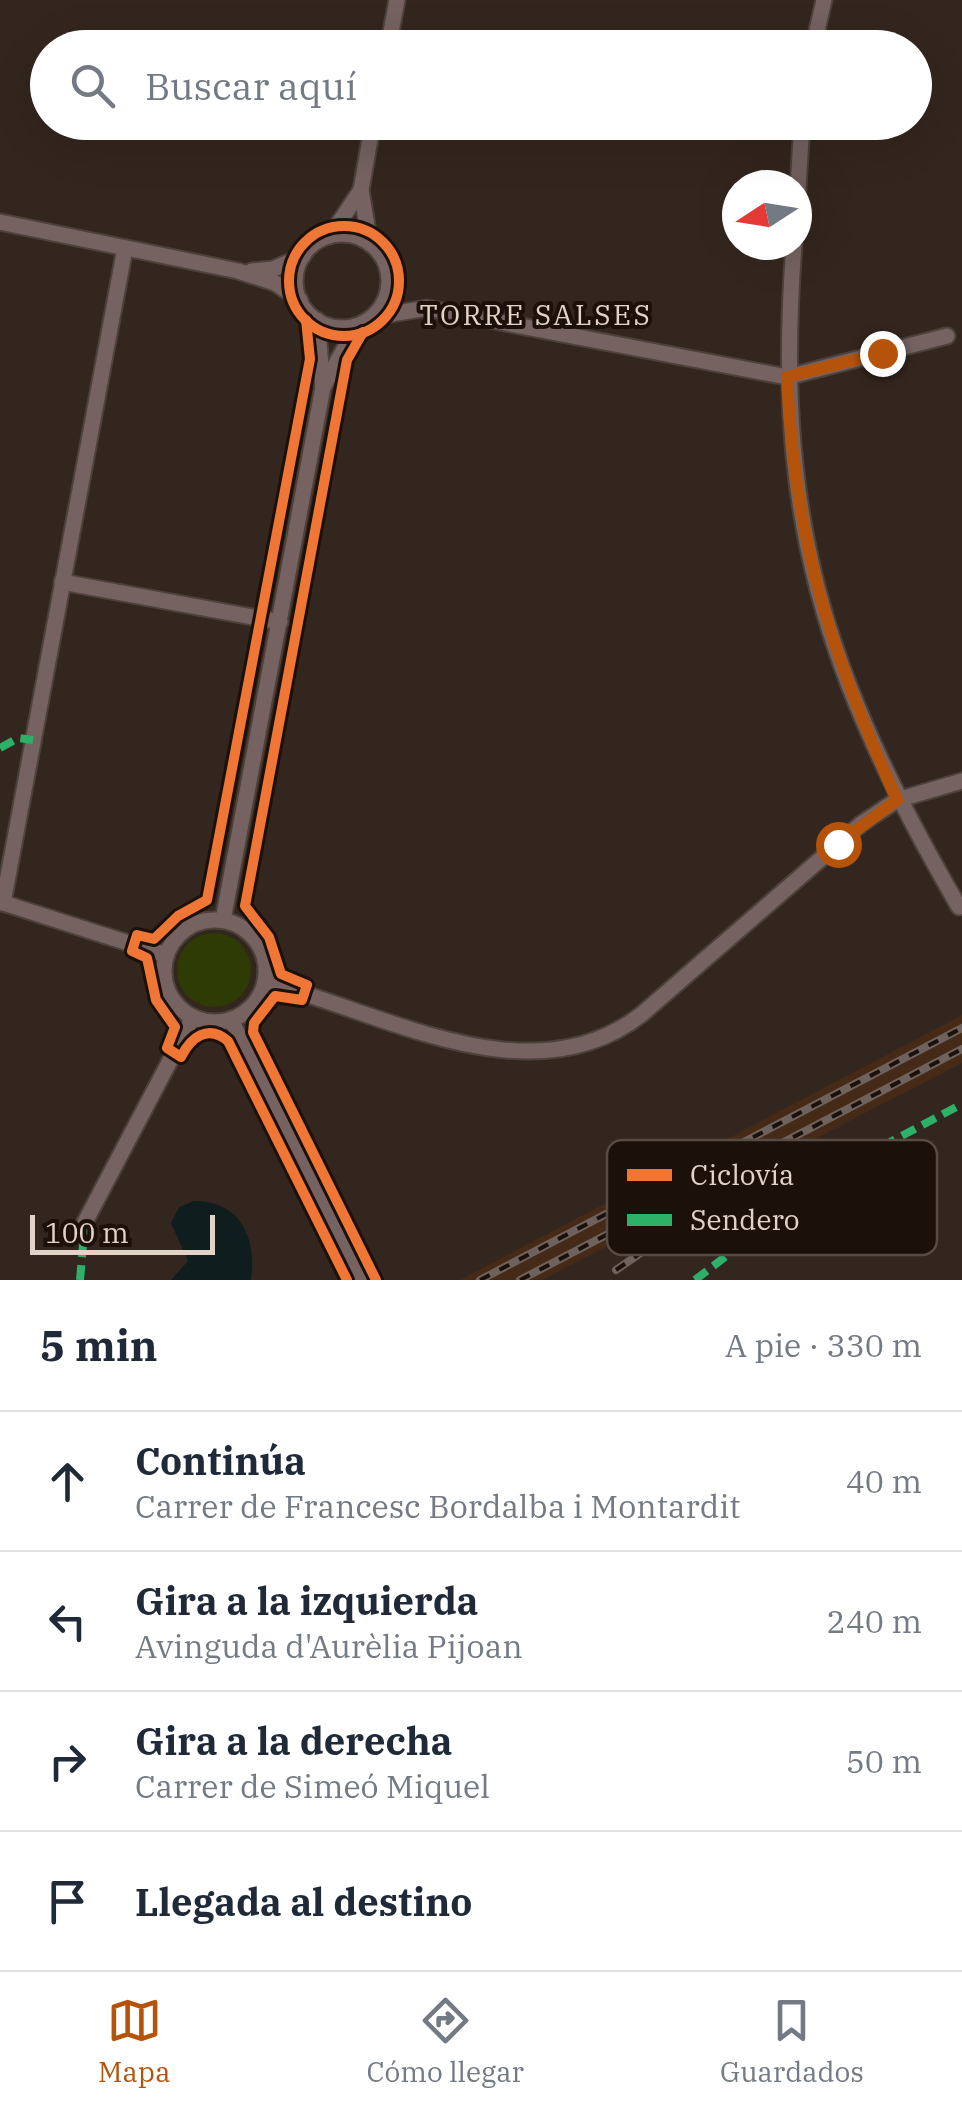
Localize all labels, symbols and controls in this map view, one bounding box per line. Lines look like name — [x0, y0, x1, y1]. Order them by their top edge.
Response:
search box — [30, 30, 932, 140]
icon: search — [65, 58, 120, 113]
text: Buscar aquí — [145, 61, 357, 110]
north arrow — [722, 170, 812, 260]
district label: TORRE SALSES — [419, 296, 653, 333]
route end — [860, 331, 906, 377]
route start — [816, 822, 862, 868]
legend — [607, 1140, 937, 1255]
text: Ciclovía — [690, 1156, 794, 1193]
text: Sendero — [690, 1201, 800, 1238]
scale bar — [30, 1210, 215, 1254]
text: 100 m — [45, 1214, 129, 1251]
text: 5 min — [40, 1318, 158, 1373]
text: A pie · 330 m — [725, 1324, 922, 1366]
text: Continúa — [135, 1436, 306, 1485]
icon: ahead — [40, 1454, 95, 1509]
text: 40 m — [846, 1460, 922, 1502]
text: Carrer de Francesc Bordalba i Montardit — [135, 1485, 741, 1527]
text: Gira a la izquierda — [135, 1576, 478, 1625]
icon: left — [40, 1594, 95, 1649]
text: 240 m — [826, 1600, 922, 1642]
text: Avinguda d'Aurèlia Pijoan — [135, 1625, 523, 1667]
text: Gira a la derecha — [135, 1716, 452, 1765]
icon: right — [40, 1734, 95, 1789]
text: 50 m — [846, 1740, 922, 1782]
text: Carrer de Simeó Miquel — [135, 1765, 490, 1807]
icon: arrive — [40, 1874, 95, 1929]
text: Llegada al destino — [135, 1877, 472, 1926]
tab: Mapa — [98, 1993, 170, 2090]
tab: Cómo llegar — [367, 1993, 524, 2090]
tab: Guardados — [720, 1993, 864, 2090]

